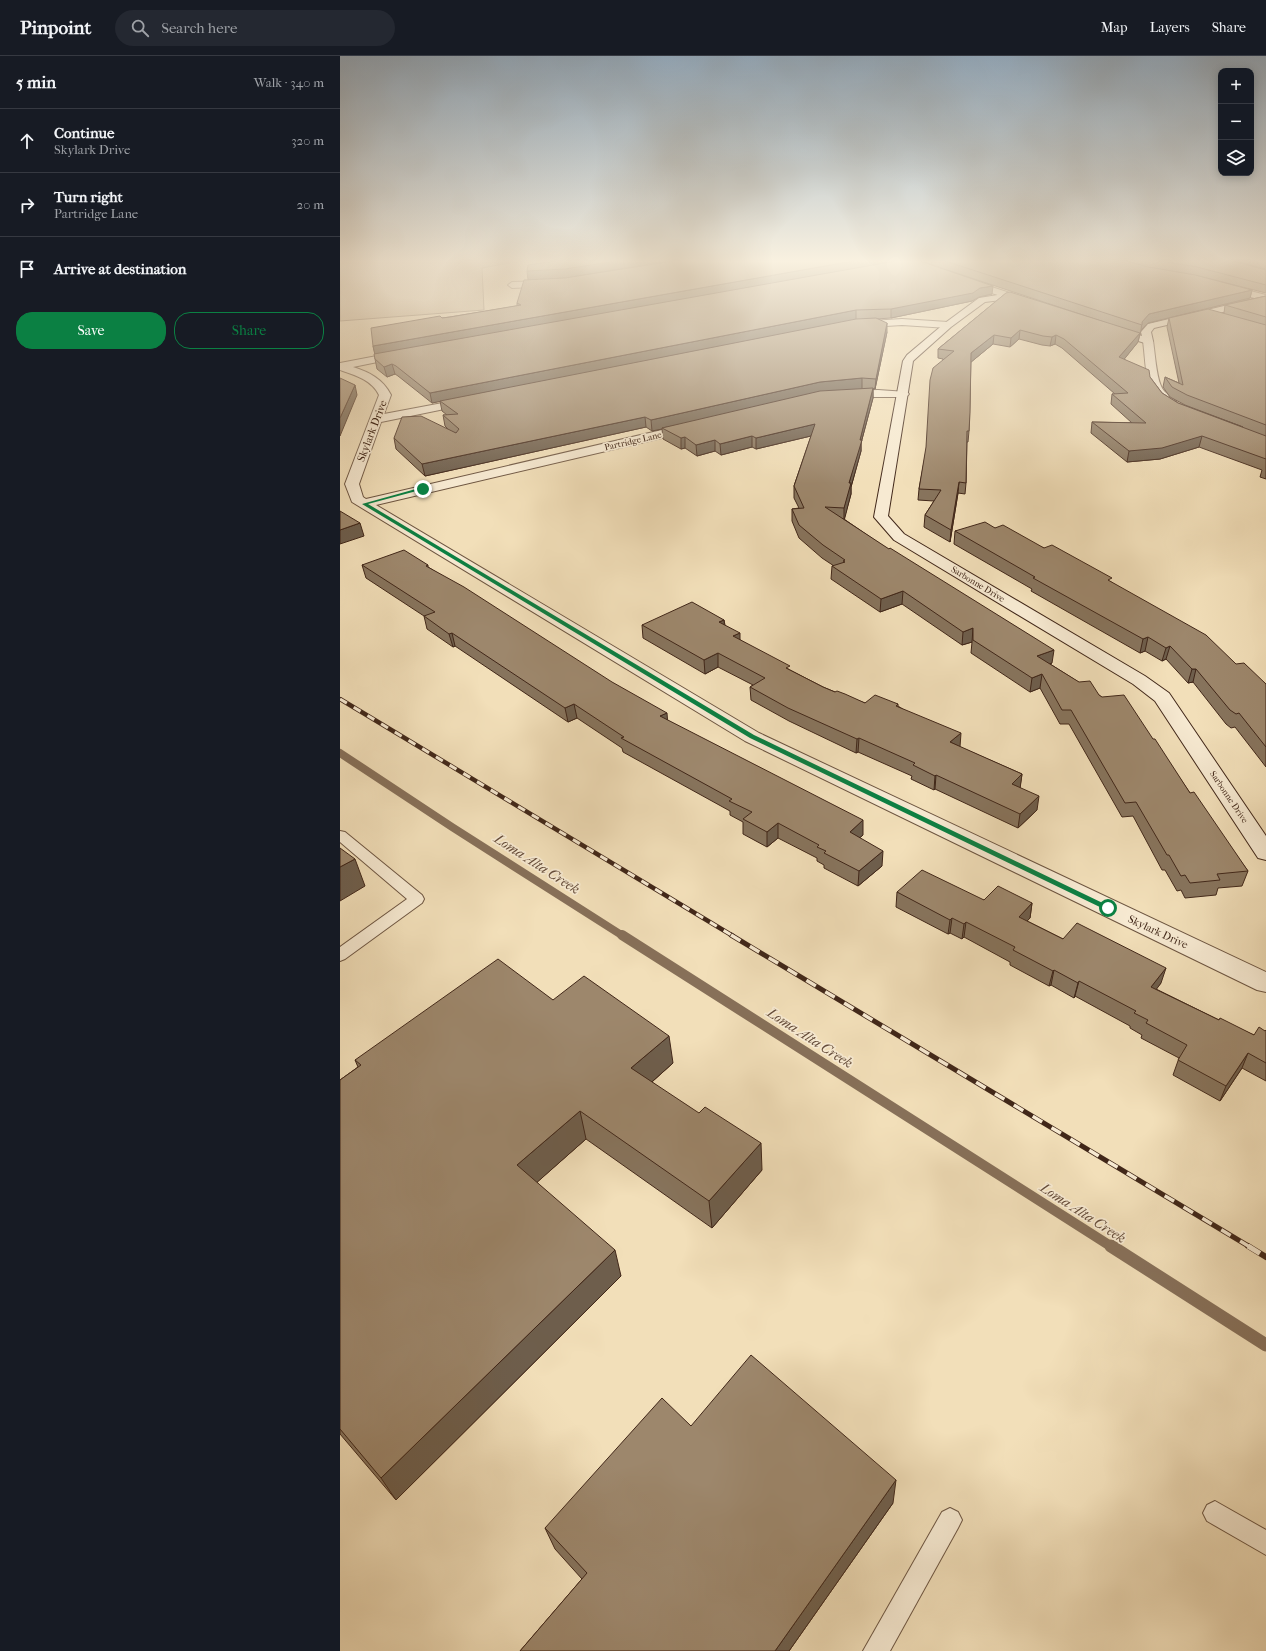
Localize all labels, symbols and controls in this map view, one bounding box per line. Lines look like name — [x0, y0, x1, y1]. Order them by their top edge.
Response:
search box — [115, 10, 395, 46]
text: Pinpoint — [20, 17, 91, 39]
icon: search — [129, 17, 151, 39]
text: Search here — [161, 19, 237, 37]
text: Map — [1101, 19, 1128, 36]
text: Layers — [1150, 19, 1190, 36]
text: Share — [1212, 19, 1246, 36]
map controls — [1218, 68, 1254, 176]
button: + — [1218, 68, 1254, 104]
text: 5 min — [16, 72, 56, 92]
text: Walk · 340 m — [254, 75, 324, 90]
button: − — [1218, 104, 1254, 140]
text: Continue — [54, 124, 114, 142]
icon: ahead — [16, 130, 38, 152]
text: 320 m — [291, 133, 324, 148]
button: layers — [1218, 140, 1254, 176]
text: Skylark Drive — [54, 142, 131, 157]
text: Turn right — [54, 188, 123, 206]
icon: right — [16, 194, 38, 216]
text: 20 m — [297, 197, 324, 212]
text: Partridge Lane — [54, 206, 138, 221]
icon: arrive — [16, 258, 38, 280]
text: Arrive at destination — [54, 260, 186, 278]
button: Save — [16, 312, 166, 349]
button: Share — [174, 312, 324, 349]
street label: Skylark Drive — [354, 398, 390, 464]
street label: Partridge Lane — [603, 429, 663, 452]
route end — [414, 480, 432, 498]
street label: Sarbonne Drive — [949, 564, 1007, 604]
street label: Sarbonne Drive — [1208, 769, 1250, 825]
water label: Loma Alta Creek — [490, 830, 583, 898]
route start — [1099, 899, 1117, 917]
street label: Skylark Drive — [1126, 912, 1191, 952]
water label: Loma Alta Creek — [763, 1004, 856, 1072]
water label: Loma Alta Creek — [1036, 1179, 1129, 1247]

